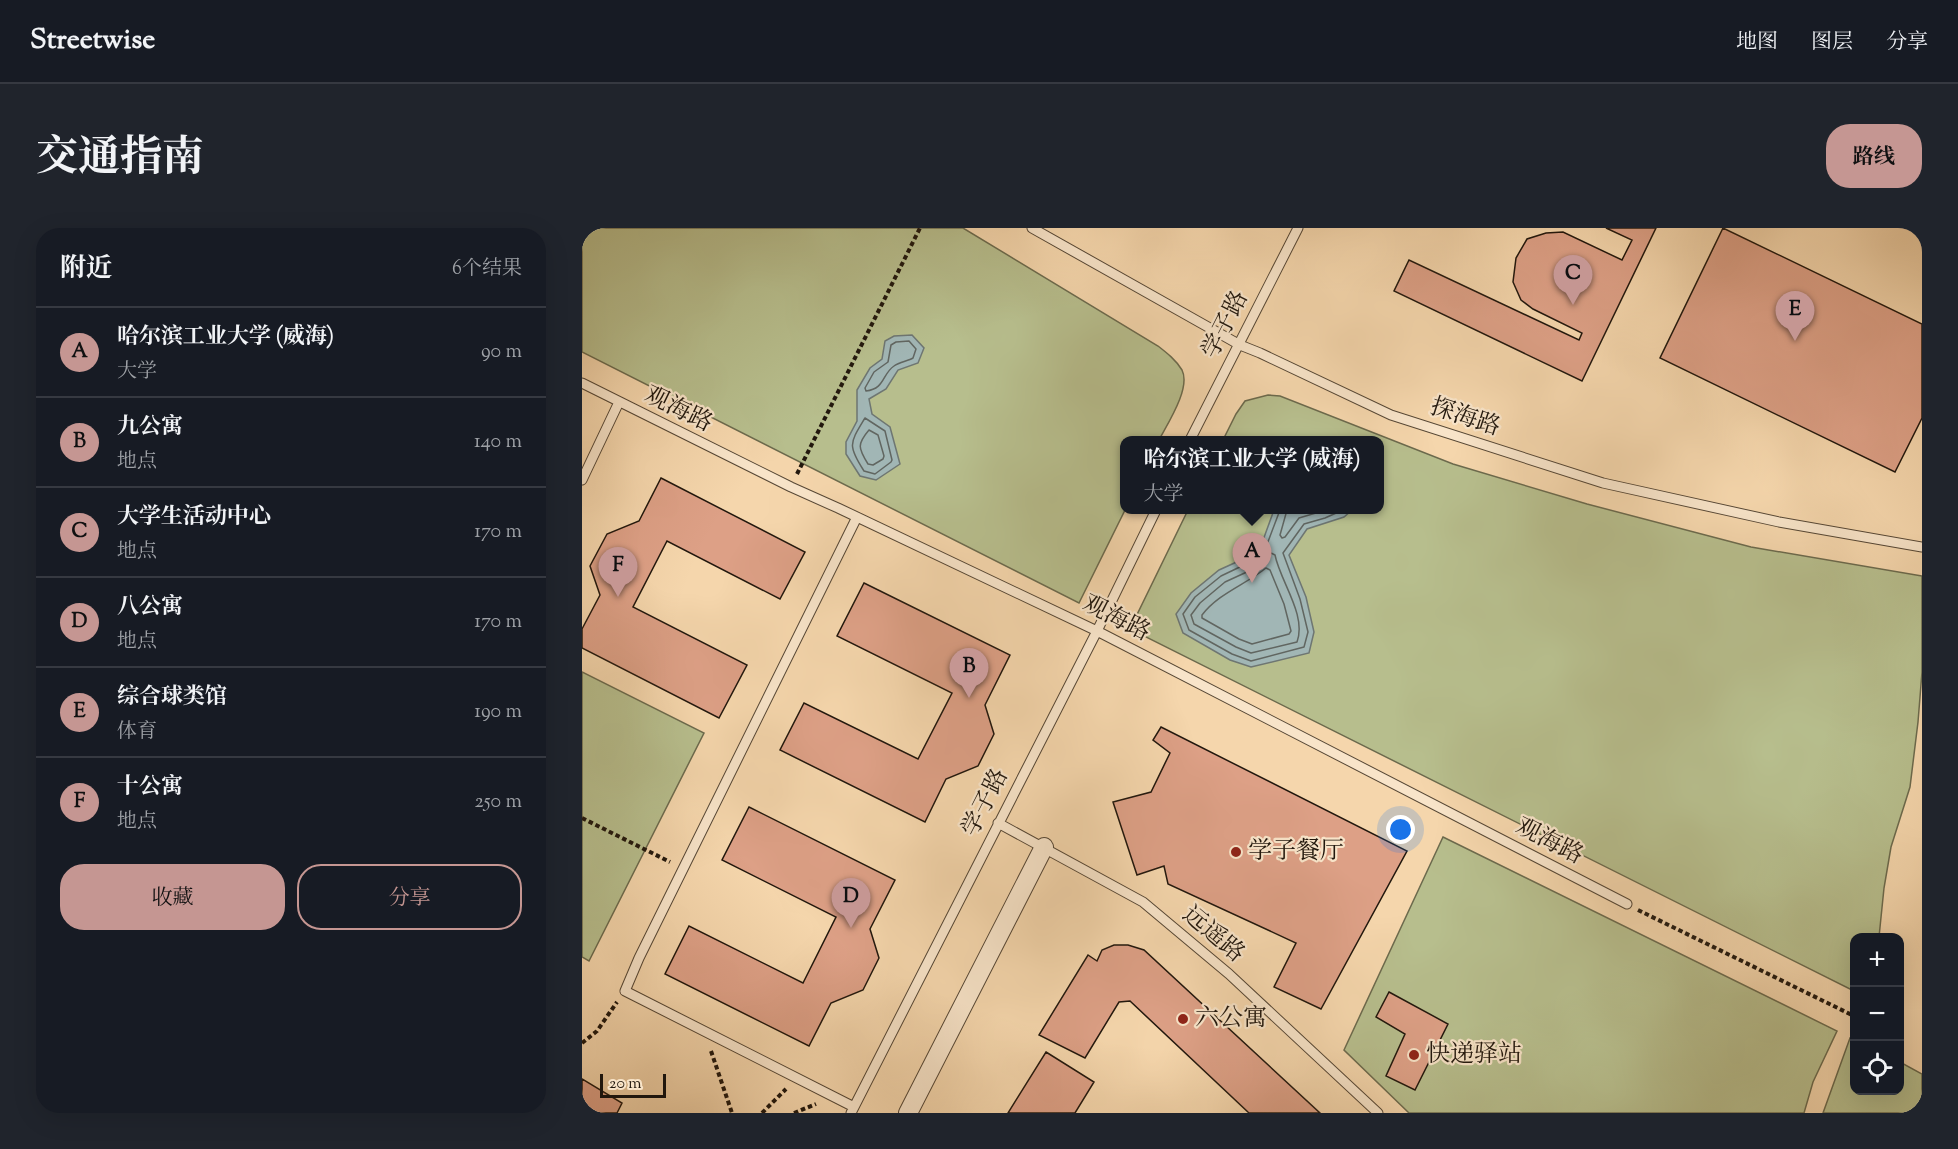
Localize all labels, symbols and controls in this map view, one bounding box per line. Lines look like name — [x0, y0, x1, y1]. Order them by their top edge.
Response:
text: Streetwise — [30, 21, 155, 61]
text: 地图 — [1736, 28, 1778, 58]
text: 图层 — [1811, 28, 1853, 58]
text: 分享 — [1886, 28, 1928, 58]
button: 路线 — [1826, 124, 1922, 188]
text: 交通指南 — [36, 130, 204, 190]
text: 附近 — [60, 251, 112, 288]
text: 6个结果 — [452, 255, 522, 284]
pin: C — [1554, 256, 1592, 305]
street label: 学子路 — [1195, 285, 1257, 365]
pin: E — [1776, 291, 1814, 341]
text: 哈尔滨工业大学 (威海) — [117, 322, 334, 354]
text: A — [71, 338, 88, 367]
text: 90 m — [481, 338, 522, 367]
text: 大学 — [117, 358, 157, 387]
street label: 观海路 — [638, 379, 718, 441]
street label: 探海路 — [1426, 391, 1504, 445]
text: 九公寓 — [117, 412, 183, 444]
text: B — [73, 428, 86, 457]
text: 140 m — [474, 428, 522, 457]
popup — [1120, 436, 1384, 514]
text: 哈尔滨工业大学 (威海) — [1143, 445, 1361, 477]
text: 地点 — [117, 448, 157, 477]
text: 大学 — [1143, 481, 1183, 510]
text: 大学生活动中心 — [117, 502, 271, 534]
text: C — [71, 518, 88, 547]
text: 170 m — [474, 518, 522, 547]
pin: A — [1232, 534, 1272, 583]
text: 地点 — [117, 538, 157, 567]
pin: F — [598, 548, 638, 597]
street label: 观海路 — [1076, 588, 1156, 650]
text: 八公寓 — [117, 592, 183, 624]
text: D — [72, 608, 87, 637]
text: 170 m — [474, 608, 522, 637]
text: 地点 — [117, 628, 157, 657]
pin: B — [950, 648, 988, 698]
text: 综合球类馆 — [117, 682, 227, 714]
text: E — [73, 698, 86, 727]
text: 190 m — [474, 698, 522, 727]
text: 体育 — [117, 718, 157, 747]
street label: 学子路 — [955, 763, 1017, 843]
text: 十公寓 — [117, 772, 183, 804]
text: F — [74, 788, 85, 817]
text: 250 m — [474, 788, 522, 817]
text: 地点 — [117, 808, 157, 837]
street label: 观海路 — [1509, 811, 1589, 873]
your location — [1386, 815, 1415, 844]
place label: 学子餐厅 — [1248, 835, 1344, 869]
marker: 学子餐厅 — [1229, 845, 1243, 859]
button: 收藏 — [60, 864, 285, 930]
button: 分享 — [297, 864, 522, 930]
pin: D — [832, 878, 870, 928]
street label: 远遥路 — [1174, 899, 1252, 971]
map controls — [1850, 933, 1904, 1095]
button: + — [1850, 933, 1904, 987]
button: − — [1850, 987, 1904, 1041]
place label: 六公寓 — [1195, 1002, 1267, 1036]
marker: 六公寓 — [1176, 1012, 1190, 1026]
place label: 快递驿站 — [1426, 1038, 1522, 1072]
button: locate — [1850, 1041, 1904, 1095]
marker: 快递驿站 — [1407, 1048, 1421, 1062]
scale bar — [600, 1071, 666, 1098]
text: 20 m — [609, 1073, 642, 1096]

